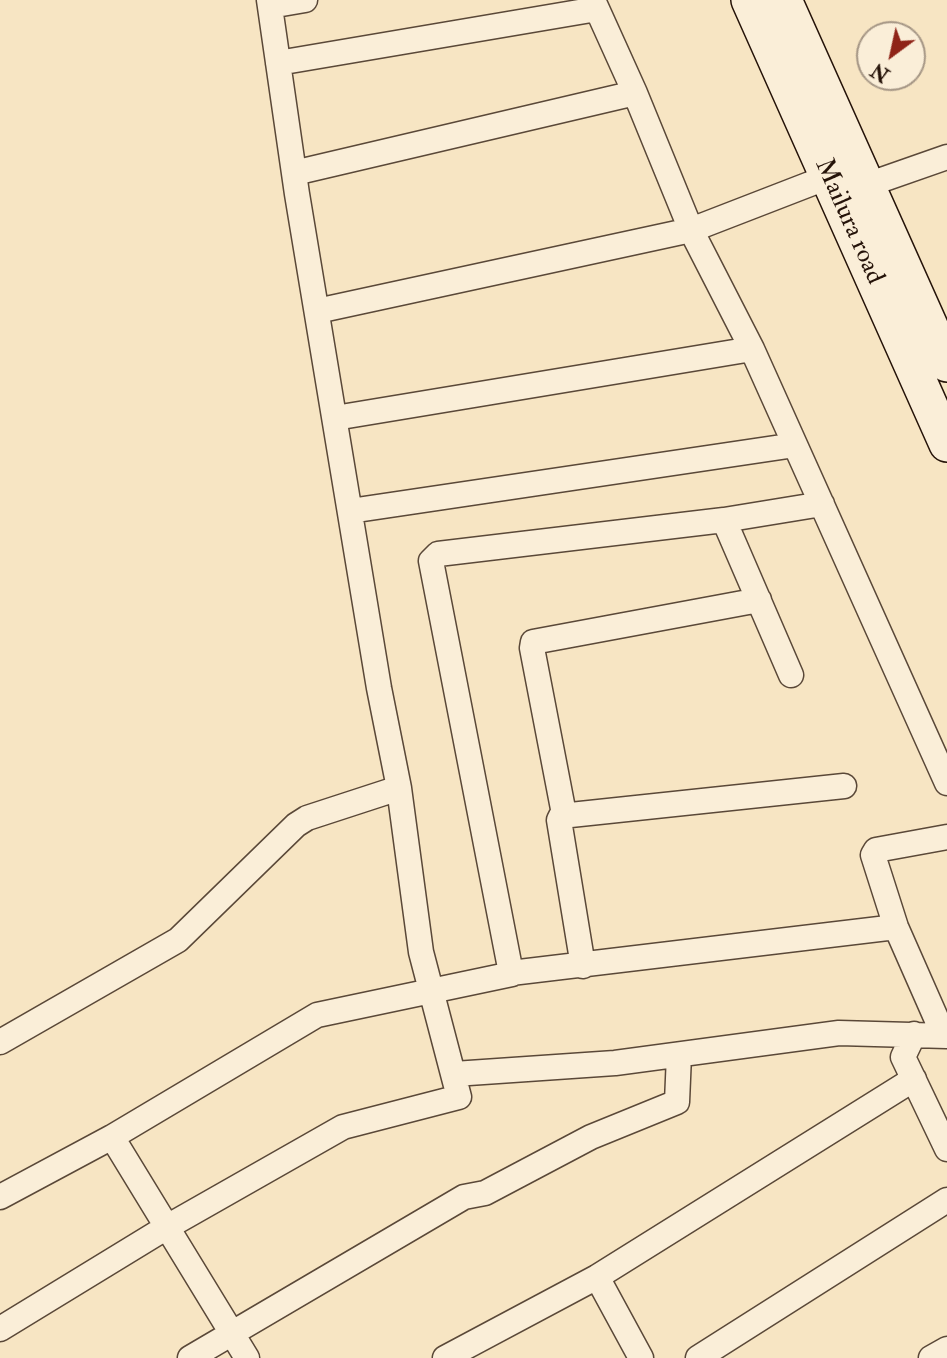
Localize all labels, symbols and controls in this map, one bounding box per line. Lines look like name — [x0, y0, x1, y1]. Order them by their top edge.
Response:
north arrow — [856, 21, 926, 91]
text: N — [867, 57, 894, 87]
street label: Mailura road — [806, 154, 890, 290]

